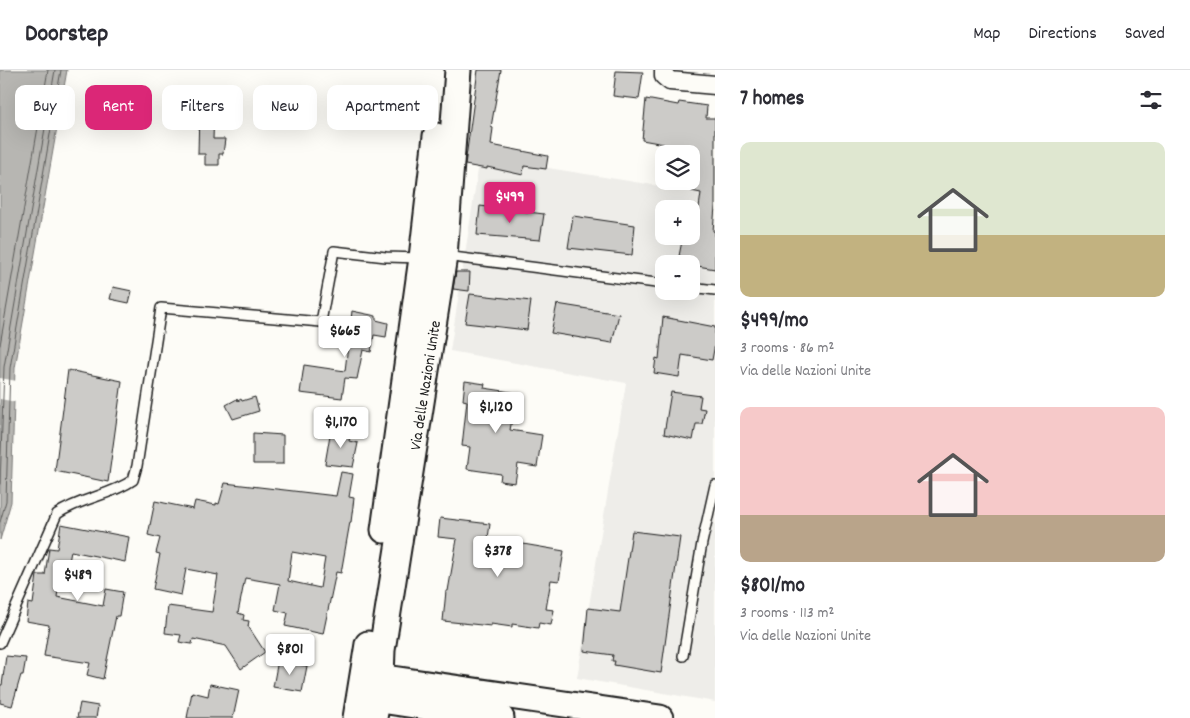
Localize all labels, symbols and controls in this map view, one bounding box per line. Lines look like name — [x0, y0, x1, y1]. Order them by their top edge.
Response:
text: Doorstep — [25, 18, 108, 52]
text: Map — [973, 22, 1000, 47]
text: Directions — [1028, 22, 1097, 47]
text: Saved — [1125, 22, 1165, 47]
chip: Buy — [15, 85, 75, 130]
chip: Rent — [85, 85, 152, 130]
chip: Filters — [162, 85, 243, 130]
chip: New — [253, 85, 317, 130]
chip: Apartment — [327, 85, 438, 130]
text: 7 homes — [740, 85, 804, 115]
icon: filters — [1137, 86, 1165, 114]
map controls — [655, 145, 700, 300]
button: layers — [655, 145, 700, 190]
icon: home — [908, 175, 998, 265]
pin: $499 — [480, 182, 540, 224]
text: $499 — [495, 186, 525, 209]
button: + — [655, 200, 700, 245]
button: − — [655, 255, 700, 300]
text: $499/mo — [740, 307, 808, 337]
pin: $665 — [315, 316, 375, 358]
street label: Via delle Nazioni Unite — [405, 319, 448, 452]
text: $665 — [329, 320, 361, 343]
text: 3 rooms · 86 m² — [740, 337, 834, 360]
text: Via delle Nazioni Unite — [740, 360, 871, 383]
pin: $1,120 — [455, 392, 537, 434]
text: $1,120 — [479, 396, 513, 419]
pin: $1,170 — [300, 406, 382, 449]
text: $1,170 — [324, 411, 358, 434]
icon: home — [908, 440, 998, 530]
pin: $378 — [468, 536, 528, 578]
text: $378 — [484, 540, 512, 563]
pin: $489 — [48, 560, 108, 602]
text: $489 — [64, 564, 92, 587]
text: $801/mo — [740, 572, 805, 602]
text: 3 rooms · 113 m² — [740, 602, 834, 625]
text: Via delle Nazioni Unite — [740, 625, 871, 648]
pin: $801 — [260, 634, 320, 676]
text: $801 — [277, 638, 303, 661]

